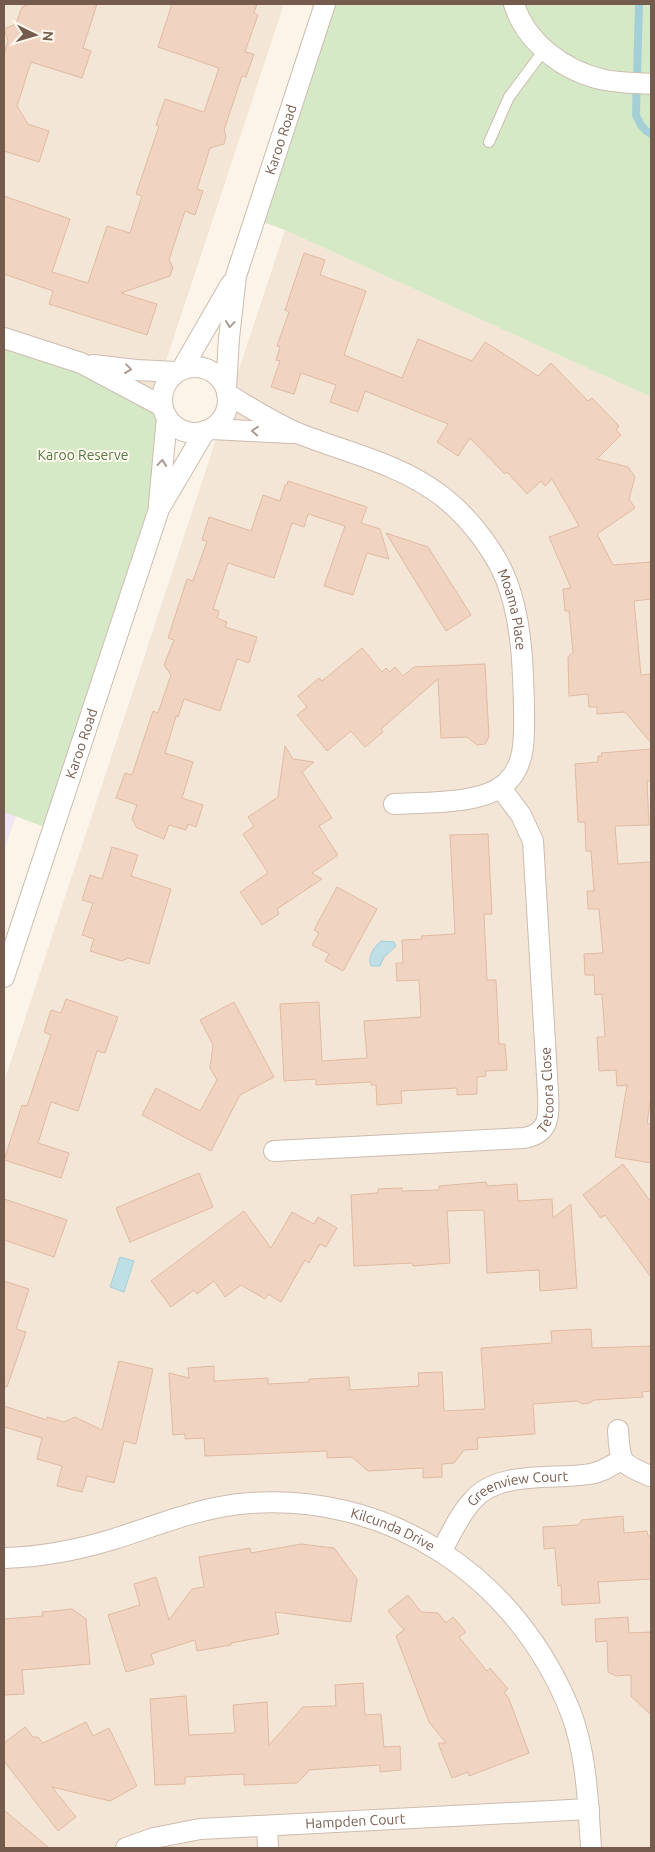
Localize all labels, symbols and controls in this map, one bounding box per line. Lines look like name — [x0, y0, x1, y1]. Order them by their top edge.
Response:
north arrow — [10, 10, 60, 60]
text: N — [40, 30, 56, 42]
street label: Karoo Road — [262, 102, 300, 177]
one-way arrow — [225, 321, 236, 329]
one-way arrow — [124, 364, 133, 374]
one-way arrow — [251, 425, 259, 436]
park label: Karoo Reserve — [38, 447, 128, 463]
one-way arrow — [156, 459, 167, 467]
street label: Moama Place — [494, 566, 529, 651]
street label: Karoo Road — [62, 706, 100, 781]
street label: Tetoora Close — [534, 1047, 556, 1137]
street label: Greenview Court — [464, 1468, 569, 1509]
street label: Kilcunda Drive — [349, 1505, 438, 1554]
street label: Hampden Court — [305, 1810, 406, 1832]

